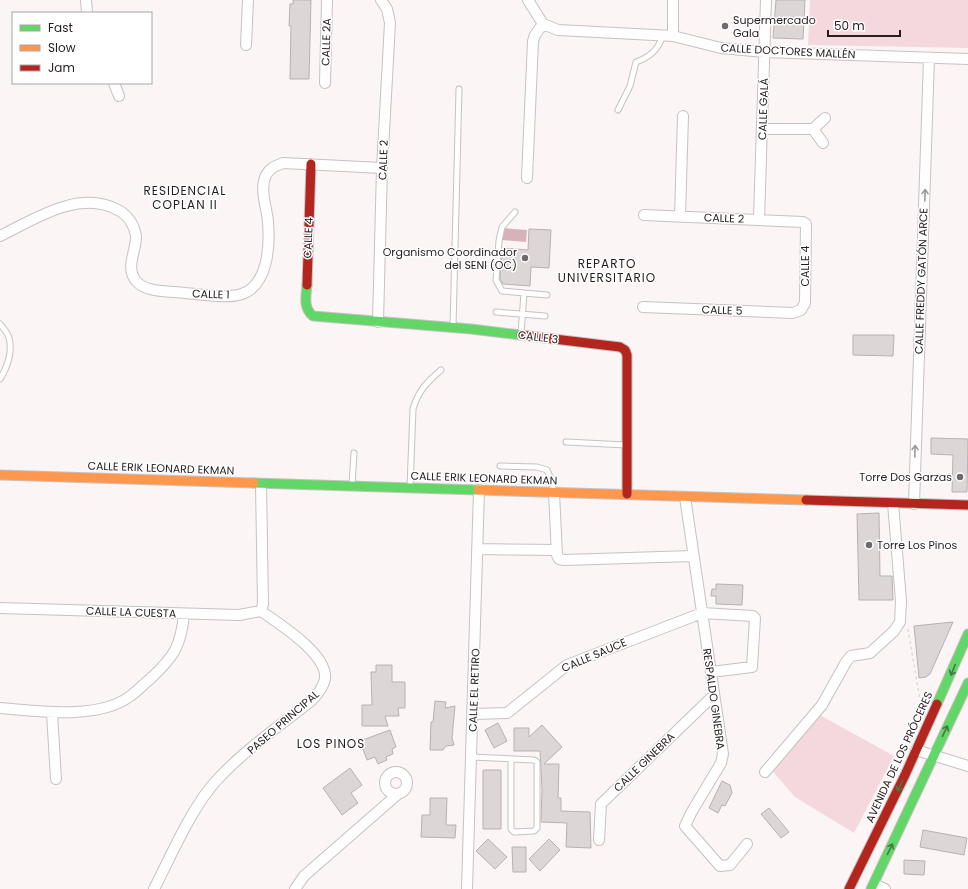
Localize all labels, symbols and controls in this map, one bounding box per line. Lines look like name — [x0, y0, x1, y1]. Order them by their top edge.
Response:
legend — [12, 12, 152, 84]
place label: Supermercado Gala — [733, 12, 816, 41]
scale bar — [828, 12, 900, 38]
street label: CALLE 2A — [317, 17, 335, 66]
text: 50 m — [834, 17, 865, 34]
text: Fast — [48, 19, 73, 36]
marker: Supermercado Gala — [720, 21, 730, 31]
text: Slow — [48, 39, 76, 56]
street label: CALLE DOCTORES MALLÉN — [720, 39, 856, 63]
text: Jam — [48, 59, 75, 76]
street label: CALLE GALÁ — [754, 77, 772, 140]
street label: CALLE 2 — [374, 140, 392, 180]
district label: RESIDENCIAL COPLAN II — [143, 182, 227, 213]
one-way arrow — [921, 189, 928, 202]
street label: CALLE FREDDY GATÓN ARCE — [910, 208, 932, 354]
street label: CALLE 2 — [704, 209, 744, 227]
street label: CALLE 4 — [299, 217, 317, 259]
place label: Organismo Coordinador del SENI (OC) — [383, 244, 517, 273]
street label: CALLE 4 — [797, 245, 813, 286]
marker: Organismo Coordinador del SENI (OC) — [520, 253, 530, 263]
district label: REPARTO UNIVERSITARIO — [558, 255, 656, 286]
street label: CALLE 1 — [192, 285, 230, 303]
street label: CALLE 5 — [701, 301, 743, 319]
street label: CALLE 3 — [517, 327, 559, 347]
one-way arrow — [912, 445, 919, 458]
street label: CALLE ERIK LEONARD EKMAN — [87, 457, 235, 479]
street label: CALLE ERIK LEONARD EKMAN — [410, 467, 558, 489]
place label: Torre Dos Garzas — [859, 469, 952, 485]
marker: Torre Dos Garzas — [955, 472, 965, 482]
place label: Torre Los Pinos — [877, 537, 958, 553]
marker: Torre Los Pinos — [864, 540, 874, 550]
street label: CALLE LA CUESTA — [86, 602, 177, 622]
street label: CALLE SAUCE — [559, 634, 629, 676]
street label: RESPALDO GINEBRA — [699, 647, 729, 751]
street label: CALLE EL RETIRO — [465, 648, 483, 732]
one-way arrow — [948, 663, 956, 675]
street label: PASEO PRINCIPAL — [244, 686, 323, 758]
street label: AVENIDA DE LOS PRÓCERES — [862, 689, 936, 825]
one-way arrow — [942, 726, 949, 738]
street label: CALLE GINEBRA — [610, 728, 679, 795]
district label: LOS PINOS — [297, 735, 365, 752]
one-way arrow — [895, 779, 903, 791]
one-way arrow — [887, 843, 894, 855]

